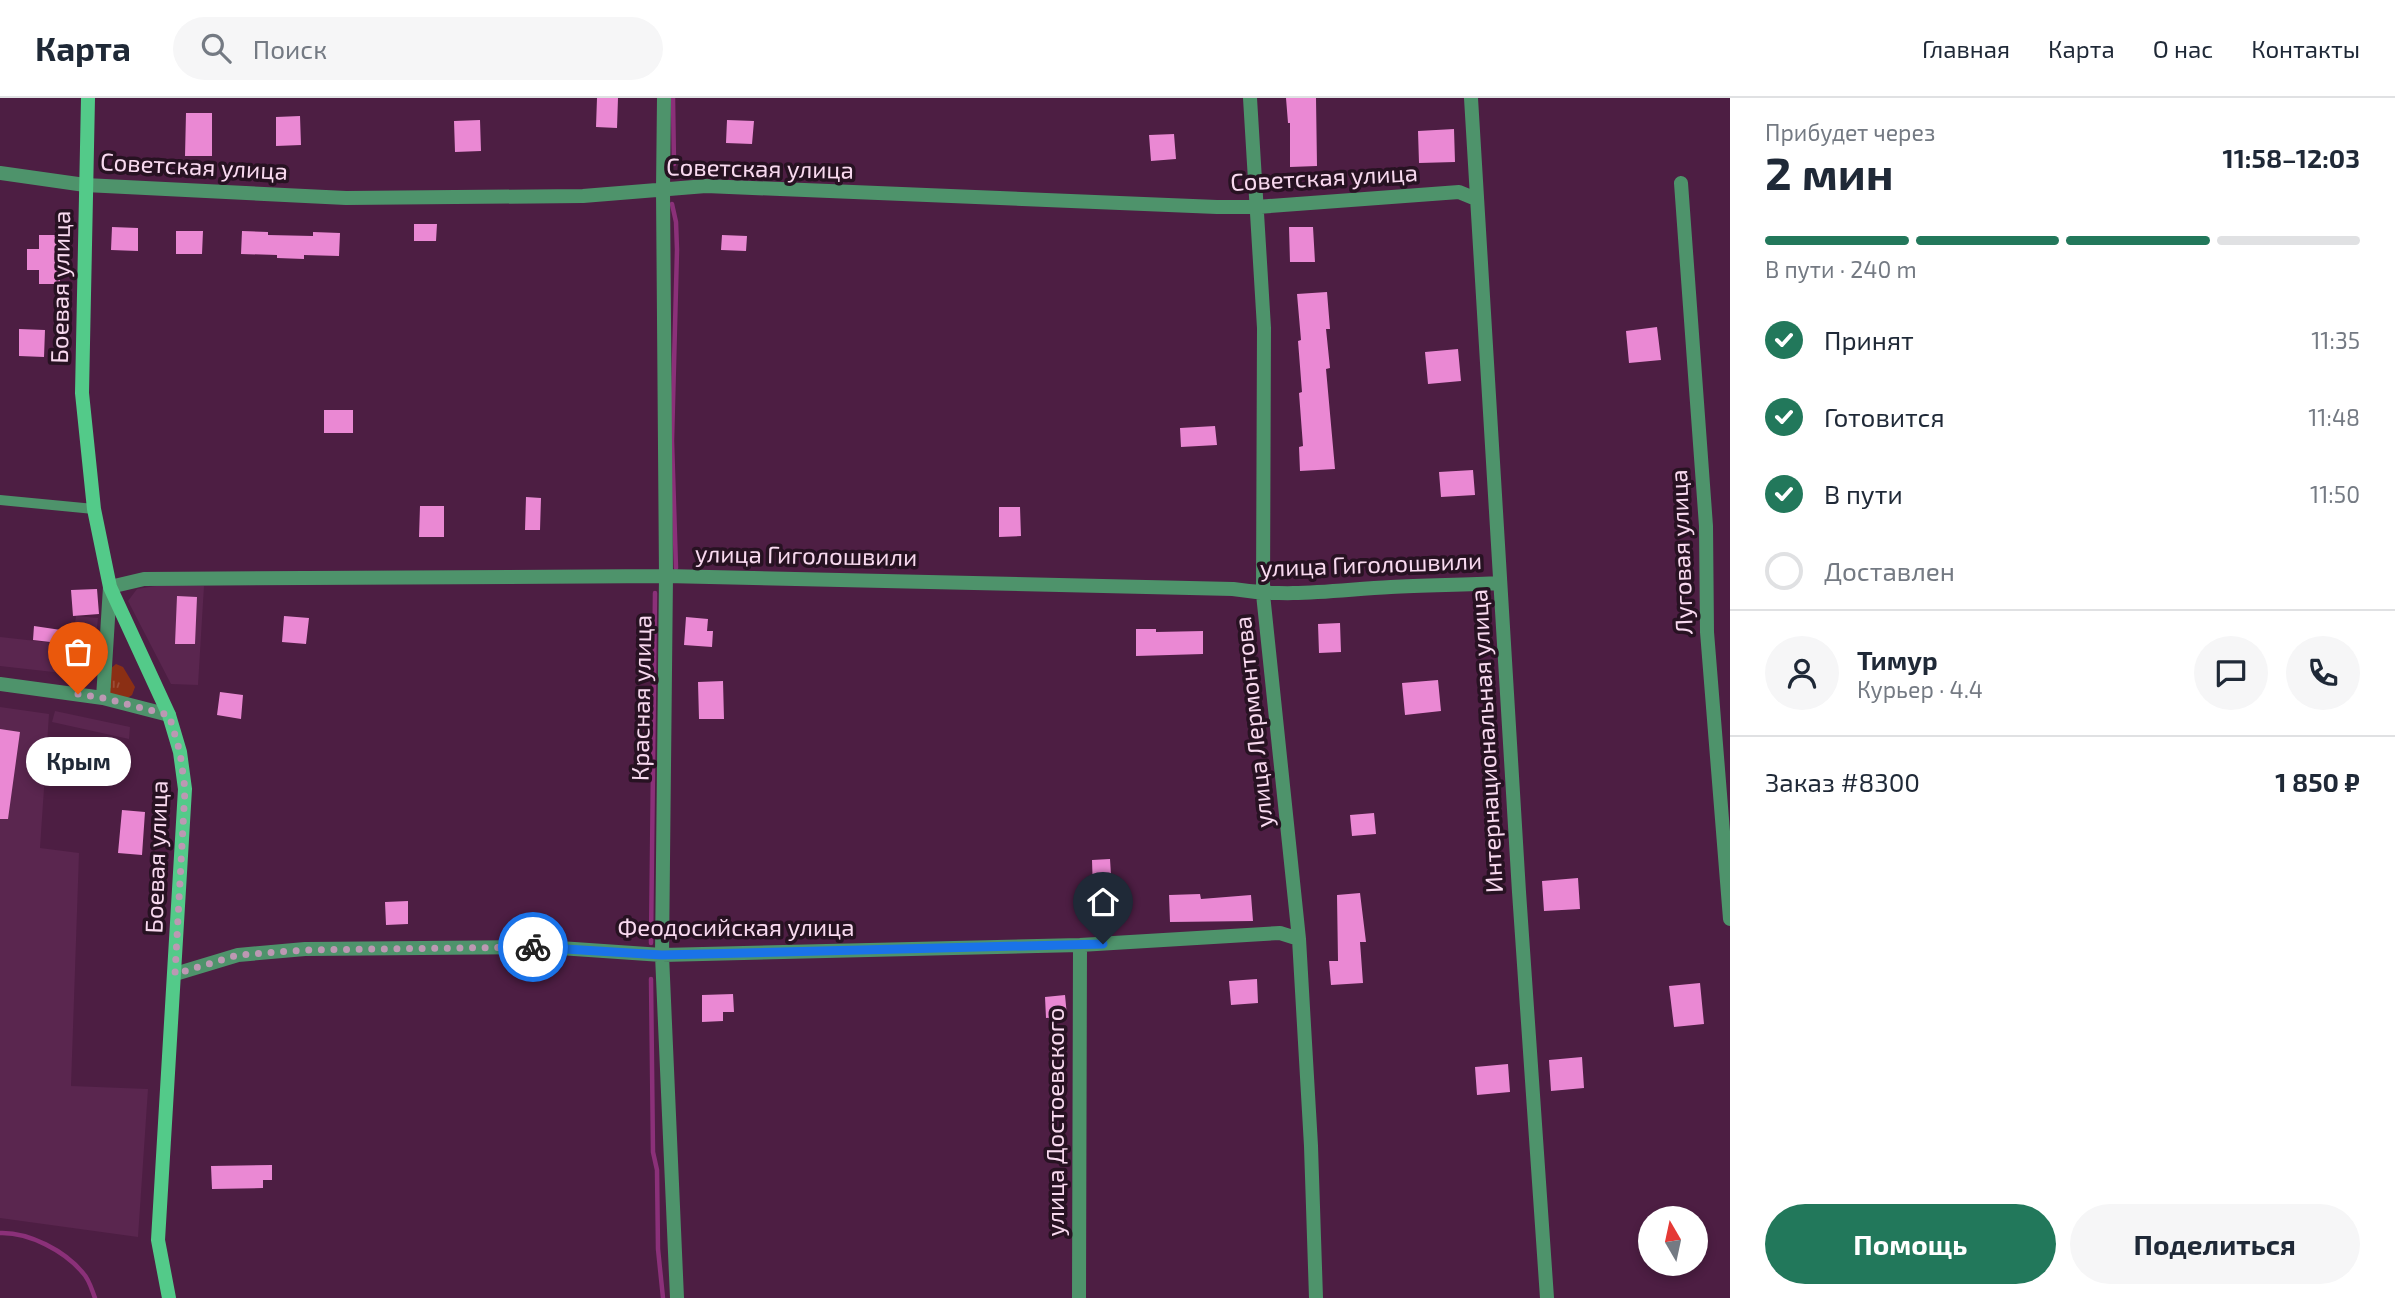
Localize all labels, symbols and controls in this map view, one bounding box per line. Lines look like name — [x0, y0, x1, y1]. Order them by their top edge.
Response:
search box — [173, 17, 663, 80]
text: Карта — [35, 28, 131, 68]
icon: search — [197, 29, 235, 67]
text: Поиск — [253, 33, 327, 64]
text: Главная — [1922, 34, 2010, 63]
text: Карта — [2048, 34, 2115, 63]
text: О нас — [2153, 34, 2213, 63]
text: Контакты — [2251, 34, 2360, 63]
text: Прибудет через — [1765, 118, 1935, 146]
text: 11:58–12:03 — [2222, 142, 2360, 173]
text: 2 мин — [1765, 144, 1894, 199]
street label: Советская улица — [99, 146, 289, 186]
street label: Советская улица — [666, 151, 854, 185]
street label: Советская улица — [1229, 157, 1419, 197]
street label: Боевая улица — [44, 210, 76, 364]
text: В пути · 240 m — [1765, 255, 1917, 283]
icon: check — [1765, 321, 1803, 359]
text: Принят — [1824, 324, 1914, 355]
text: 11:35 — [2311, 326, 2360, 354]
icon: check — [1765, 398, 1803, 436]
text: Готовится — [1824, 401, 1945, 432]
text: 11:48 — [2308, 403, 2360, 431]
street label: Луговая улица — [1663, 469, 1699, 635]
icon: check — [1765, 475, 1803, 513]
text: В пути — [1824, 478, 1903, 509]
text: 11:50 — [2310, 480, 2360, 508]
street label: улица Гиголошвили — [695, 538, 917, 572]
street label: улица Гиголошвили — [1259, 545, 1483, 583]
text: Доставлен — [1824, 555, 1955, 586]
street label: Интернациональная улица — [1463, 588, 1509, 894]
street label: Красная улица — [625, 615, 657, 781]
street label: улица Лермонтова — [1227, 615, 1279, 829]
pin — [48, 622, 108, 694]
icon: bag — [59, 633, 97, 671]
button: person — [1765, 636, 1839, 710]
button: chat — [2194, 636, 2268, 710]
button: phone — [2286, 636, 2360, 710]
text: Тимур — [1857, 644, 1938, 675]
text: Курьер · 4.4 — [1857, 675, 1983, 703]
callout: Крым — [25, 736, 130, 785]
text: Крым — [46, 747, 111, 775]
text: Заказ #8300 — [1765, 766, 1920, 797]
text: 1 850 ₽ — [2275, 766, 2360, 797]
street label: Боевая улица — [138, 780, 174, 934]
pin — [1073, 872, 1133, 944]
icon: home — [1084, 883, 1122, 921]
courier — [498, 912, 568, 982]
street label: Феодосийская улица — [617, 912, 855, 942]
icon: bike — [514, 928, 552, 966]
street label: улица Достоевского — [1040, 1008, 1070, 1236]
button: Помощь — [1765, 1204, 2056, 1284]
button: Поделиться — [2070, 1204, 2360, 1284]
north arrow — [1638, 1206, 1708, 1276]
map controls — [1638, 1206, 1708, 1276]

